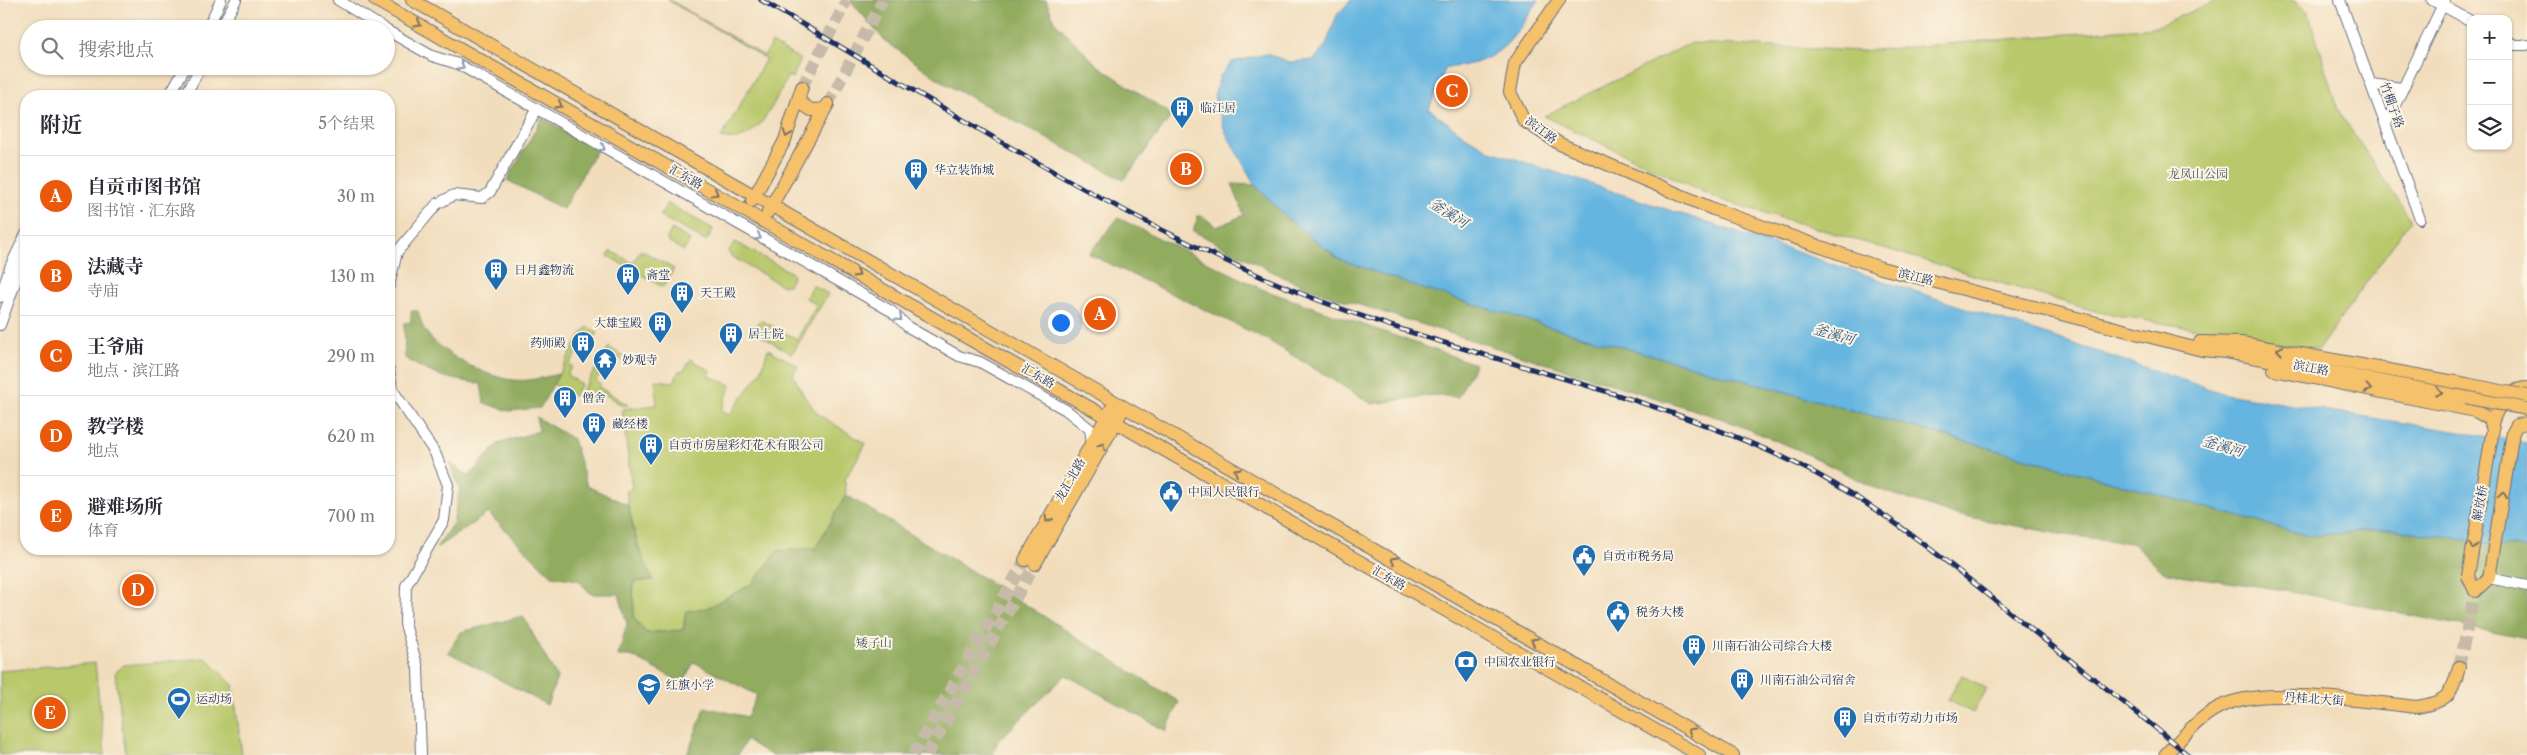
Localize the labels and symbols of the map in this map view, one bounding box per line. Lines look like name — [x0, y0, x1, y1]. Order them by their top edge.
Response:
one-way arrow — [412, 18, 421, 28]
one-way arrow — [456, 60, 465, 70]
pin: C — [1436, 72, 1468, 110]
street label: 竹棚子路 — [2377, 80, 2408, 130]
building icon: 临江居 — [1169, 95, 1195, 129]
one-way arrow — [553, 99, 562, 109]
place label: 临江居 — [1200, 100, 1236, 115]
street label: 滨江路 — [1522, 113, 1560, 146]
one-way arrow — [783, 129, 793, 138]
one-way arrow — [596, 141, 605, 151]
pin: B — [1170, 150, 1202, 188]
building icon: 华立装饰城 — [903, 157, 929, 191]
street label: 汇东路 — [667, 161, 706, 192]
place label: 华立装饰城 — [934, 162, 994, 177]
park label: 龙凤山公园 — [2168, 166, 2228, 181]
one-way arrow — [710, 187, 719, 197]
water label: 釜溪河 — [1426, 194, 1474, 233]
one-way arrow — [753, 230, 762, 240]
building icon: 日月鑫物流 — [483, 257, 509, 291]
place label: 日月鑫物流 — [514, 262, 574, 277]
building icon: 斋堂 — [615, 262, 641, 296]
street label: 滨江路 — [1897, 265, 1935, 288]
place label: 斋堂 — [646, 267, 670, 282]
one-way arrow — [852, 267, 861, 277]
building icon: 天王殿 — [669, 280, 695, 314]
place label: 天王殿 — [700, 285, 736, 300]
pin: A — [1084, 295, 1116, 333]
building icon: 大雄宝殿 — [647, 310, 673, 344]
your location — [1048, 310, 1074, 336]
one-way arrow — [893, 312, 902, 321]
place label: 大雄宝殿 — [594, 315, 642, 330]
water label: 釜溪河 — [1811, 320, 1860, 349]
building icon: 居士院 — [718, 321, 744, 355]
place label: 居士院 — [748, 326, 784, 341]
building icon: 药师殿 — [570, 330, 596, 364]
place label: 药师殿 — [530, 335, 566, 350]
one-way arrow — [2276, 346, 2285, 356]
temple icon: 妙观寺 — [592, 347, 618, 381]
place label: 妙观寺 — [622, 352, 658, 367]
street label: 滨江路 — [2292, 357, 2330, 378]
street label: 汇东路 — [1019, 360, 1058, 391]
one-way arrow — [2364, 384, 2372, 394]
building icon: 僧舍 — [552, 385, 578, 419]
one-way arrow — [2435, 387, 2444, 397]
place label: 僧舍 — [582, 390, 606, 405]
building icon: 藏经楼 — [581, 411, 607, 445]
place label: 藏经楼 — [612, 416, 648, 431]
building icon: 自贡市房屋彩灯花术有限公司 — [638, 432, 664, 466]
water label: 釜溪河 — [2200, 432, 2249, 461]
place label: 自贡市房屋彩灯花术有限公司 — [668, 437, 824, 452]
one-way arrow — [1096, 442, 1106, 451]
street label: 龙汇北路 — [1051, 455, 1088, 504]
one-way arrow — [1234, 467, 1243, 477]
public building icon: 中国人民银行 — [1158, 479, 1184, 513]
place label: 中国人民银行 — [1188, 484, 1260, 499]
street label: 解放桥 — [2469, 484, 2490, 522]
one-way arrow — [2497, 491, 2507, 500]
one-way arrow — [1044, 514, 1054, 523]
one-way arrow — [2468, 542, 2478, 551]
public building icon: 自贡市税务局 — [1571, 543, 1597, 577]
place label: 自贡市税务局 — [1602, 548, 1674, 563]
one-way arrow — [1390, 557, 1399, 567]
street label: 汇东路 — [1370, 562, 1409, 593]
pin: D — [122, 571, 154, 609]
public building icon: 税务大楼 — [1605, 599, 1631, 633]
place label: 税务大楼 — [1636, 604, 1684, 619]
building icon: 川南石油公司综合大楼 — [1681, 633, 1707, 667]
park label: 矮子山 — [856, 635, 892, 650]
one-way arrow — [1531, 637, 1540, 647]
place label: 川南石油公司综合大楼 — [1712, 638, 1832, 653]
bank icon: 中国农业银行 — [1453, 649, 1479, 683]
place label: 中国农业银行 — [1484, 654, 1556, 669]
building icon: 川南石油公司宿舍 — [1729, 667, 1755, 701]
school or university icon: 红旗小学 — [636, 672, 662, 706]
place label: 川南石油公司宿舍 — [1760, 672, 1856, 687]
place label: 红旗小学 — [666, 677, 714, 692]
sports icon: 运动场 — [166, 686, 192, 720]
street label: 丹桂北大街 — [2284, 689, 2345, 708]
place label: 运动场 — [196, 691, 232, 706]
pin: E — [34, 694, 66, 732]
building icon: 自贡市劳动力市场 — [1832, 705, 1858, 739]
place label: 自贡市劳动力市场 — [1862, 710, 1958, 725]
one-way arrow — [1687, 727, 1696, 737]

